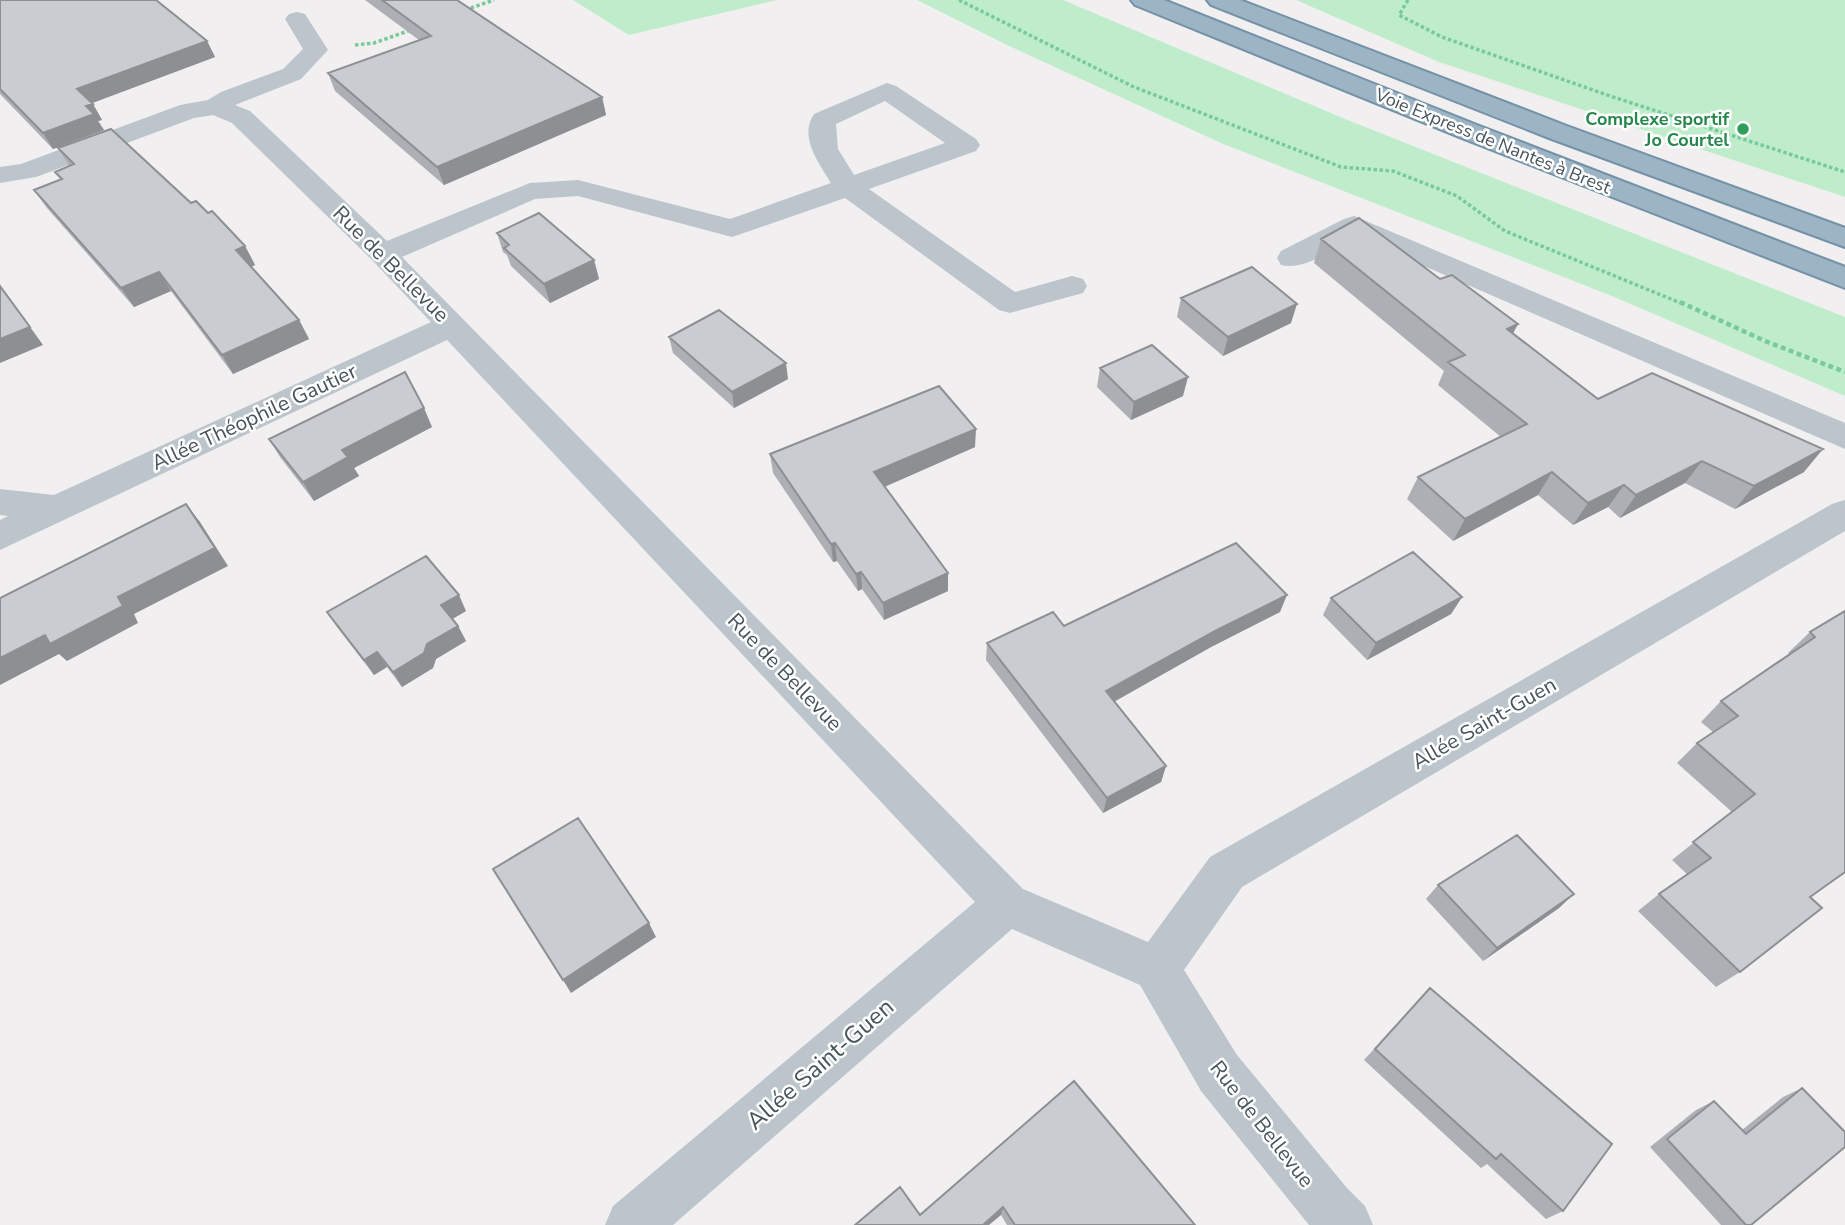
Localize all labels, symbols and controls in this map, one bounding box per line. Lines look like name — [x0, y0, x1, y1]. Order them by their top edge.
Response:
street label: Voie Express de Nantes à Brest — [1371, 82, 1615, 200]
place label: Complexe sportif Jo Courtel — [1585, 107, 1729, 152]
marker: Complexe sportif Jo Courtel — [1735, 121, 1751, 137]
street label: Rue de Bellevue — [327, 200, 455, 328]
street label: Allée Théophile Gautier — [147, 357, 362, 477]
street label: Rue de Bellevue — [722, 607, 848, 737]
street label: Allée Saint-Guen — [1407, 670, 1561, 776]
street label: Allée Saint-Guen — [739, 991, 901, 1137]
street label: Rue de Bellevue — [1204, 1055, 1320, 1193]

